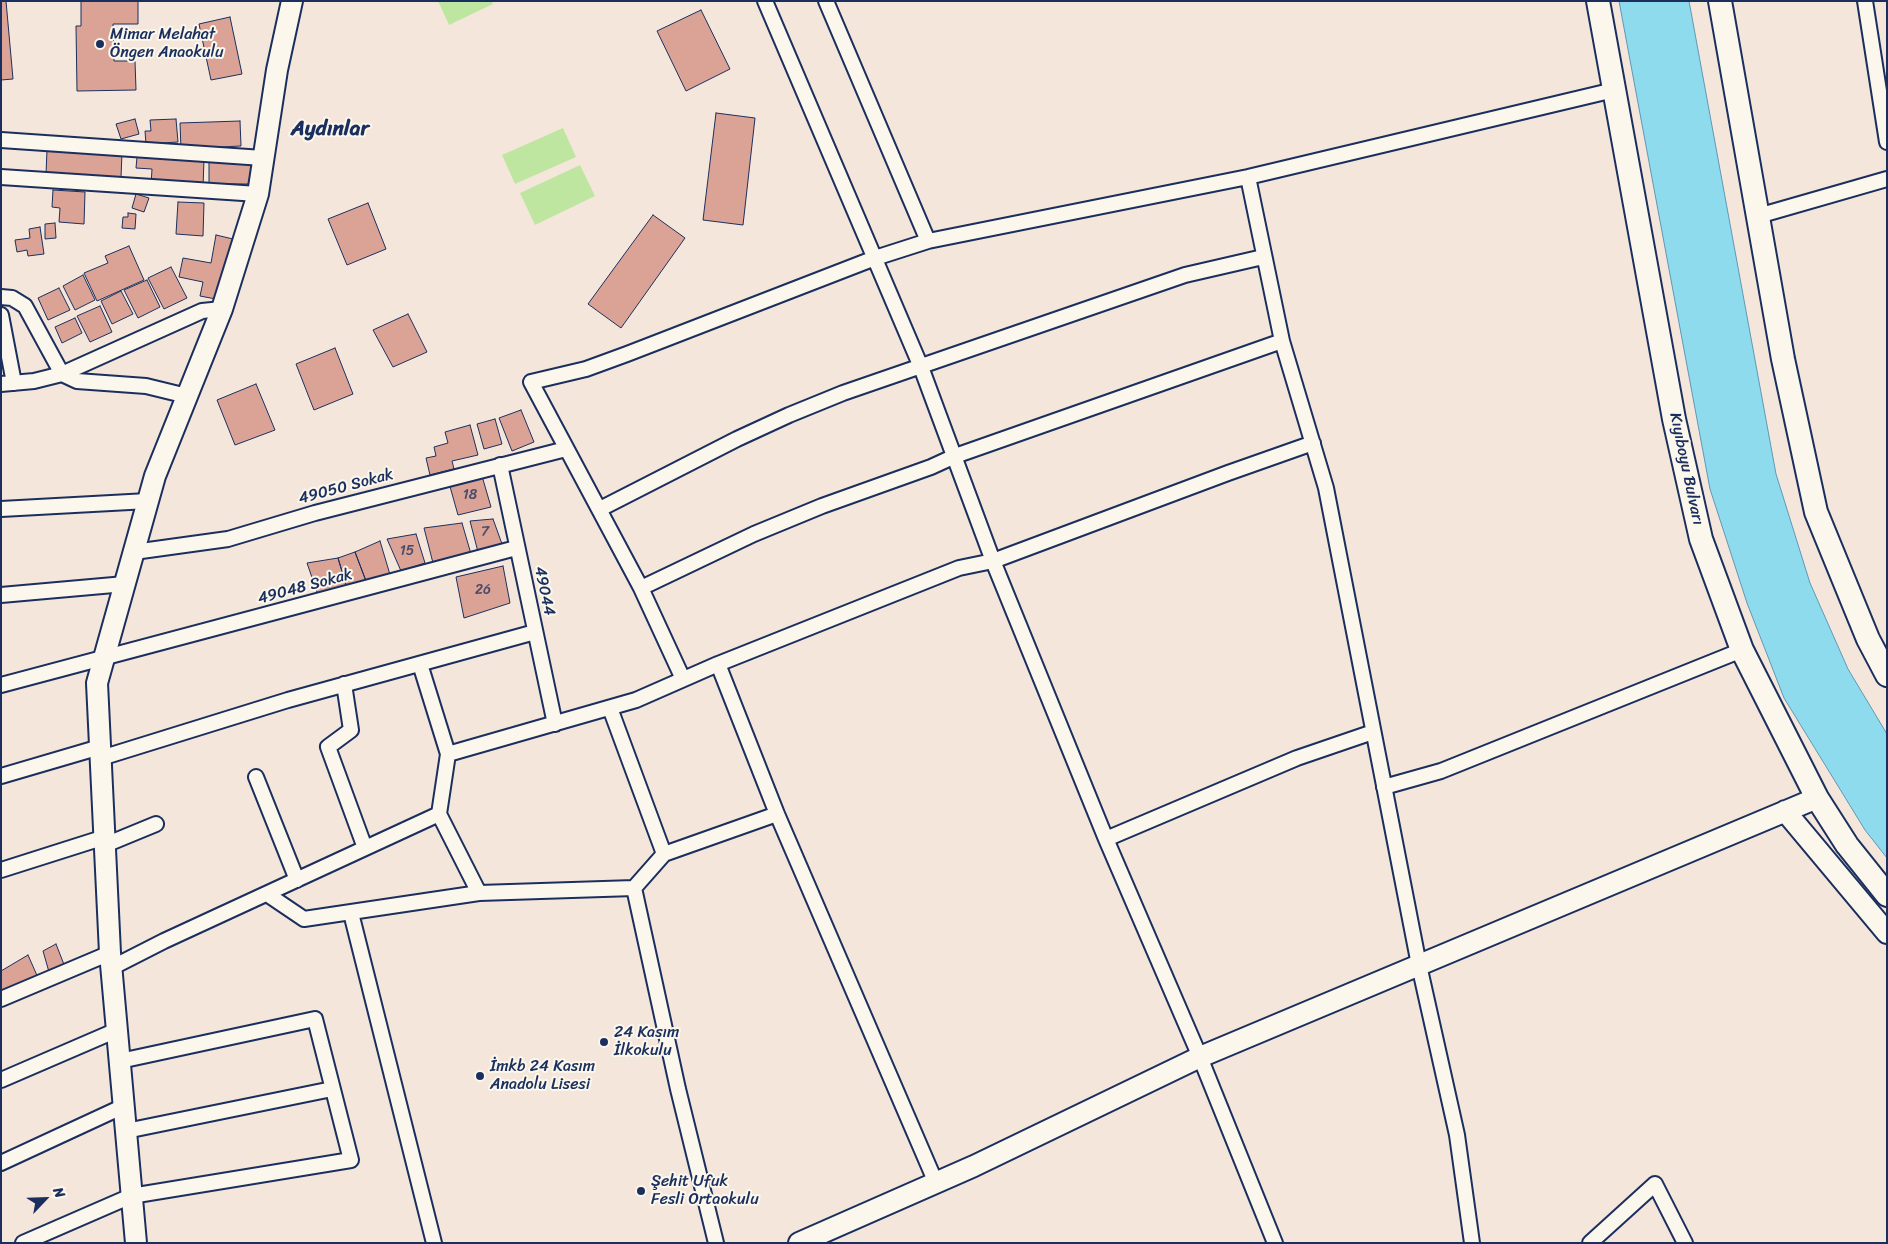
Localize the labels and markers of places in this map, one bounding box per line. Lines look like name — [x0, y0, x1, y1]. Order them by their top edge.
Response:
place label: Mimar Melahat Öngen Anaokulu — [110, 25, 224, 63]
marker: Mimar Melahat Öngen Anaokulu — [94, 38, 106, 50]
place label: 24 Kasım İlkokulu — [614, 1023, 679, 1061]
marker: 24 Kasım İlkokulu — [598, 1036, 610, 1048]
place label: İmkb 24 Kasım Anadolu Lisesi — [490, 1057, 595, 1095]
marker: İmkb 24 Kasım Anadolu Lisesi — [474, 1070, 486, 1082]
place label: Şehit Ufuk Fesli Ortaokulu — [651, 1172, 759, 1210]
marker: Şehit Ufuk Fesli Ortaokulu — [635, 1185, 647, 1197]

